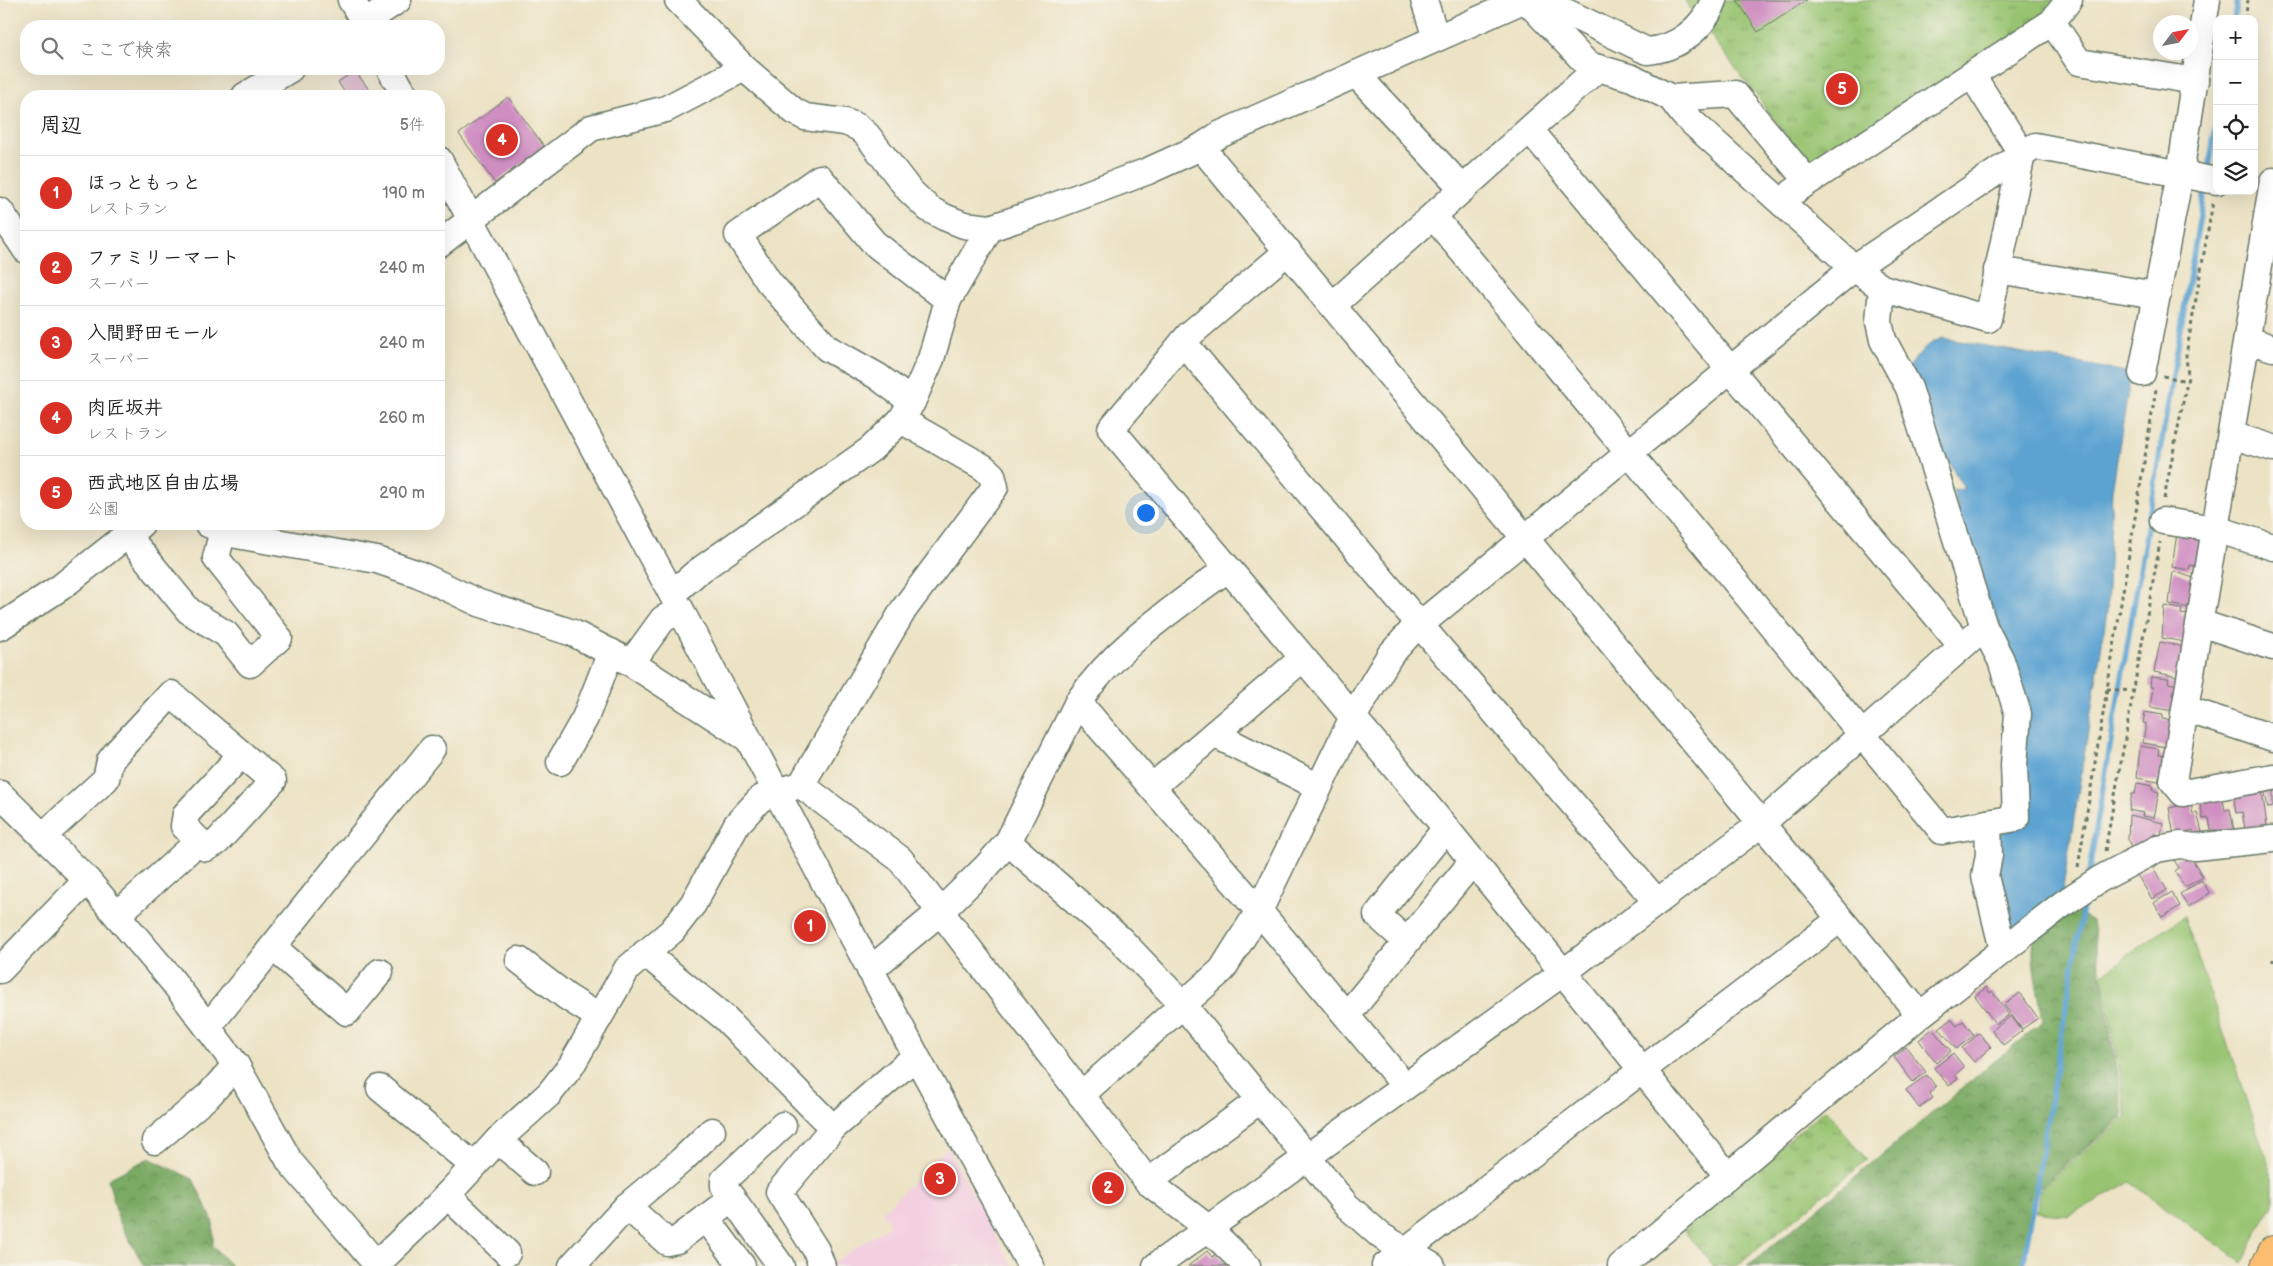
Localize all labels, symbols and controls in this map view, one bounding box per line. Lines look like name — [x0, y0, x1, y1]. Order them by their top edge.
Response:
north arrow — [2153, 15, 2198, 60]
map controls — [2213, 15, 2258, 195]
button: + — [2213, 15, 2258, 60]
search box — [20, 20, 445, 75]
icon: search — [38, 34, 66, 62]
text: ここで検索 — [78, 39, 173, 62]
button: − — [2213, 60, 2258, 105]
pin: 5 — [1826, 70, 1858, 108]
button: locate — [2213, 105, 2258, 150]
text: 周辺 — [40, 113, 82, 138]
text: 5件 — [400, 116, 425, 135]
pin: 4 — [486, 121, 518, 159]
button: layers — [2213, 150, 2258, 195]
text: ほっともっと — [87, 172, 201, 195]
text: 1 — [53, 184, 59, 203]
text: 190 m — [383, 184, 425, 203]
text: レストラン — [87, 200, 168, 219]
text: ファミリーマート — [87, 247, 240, 270]
text: 2 — [51, 259, 61, 278]
text: 240 m — [379, 259, 425, 278]
text: スーパー — [87, 275, 150, 294]
text: 入間野田モール — [87, 322, 219, 345]
text: 3 — [51, 334, 61, 353]
text: 240 m — [379, 334, 425, 353]
text: スーパー — [87, 350, 150, 369]
text: 肉匠坂井 — [87, 397, 163, 420]
text: 4 — [51, 409, 61, 428]
text: 260 m — [379, 409, 425, 428]
text: レストラン — [87, 425, 168, 444]
text: 西武地区自由広場 — [87, 472, 239, 495]
text: 5 — [51, 484, 61, 503]
text: 290 m — [379, 484, 425, 503]
text: 公園 — [87, 500, 119, 519]
your location — [1133, 500, 1159, 526]
pin: 1 — [794, 907, 826, 945]
pin: 3 — [924, 1160, 956, 1198]
pin: 2 — [1092, 1169, 1124, 1207]

